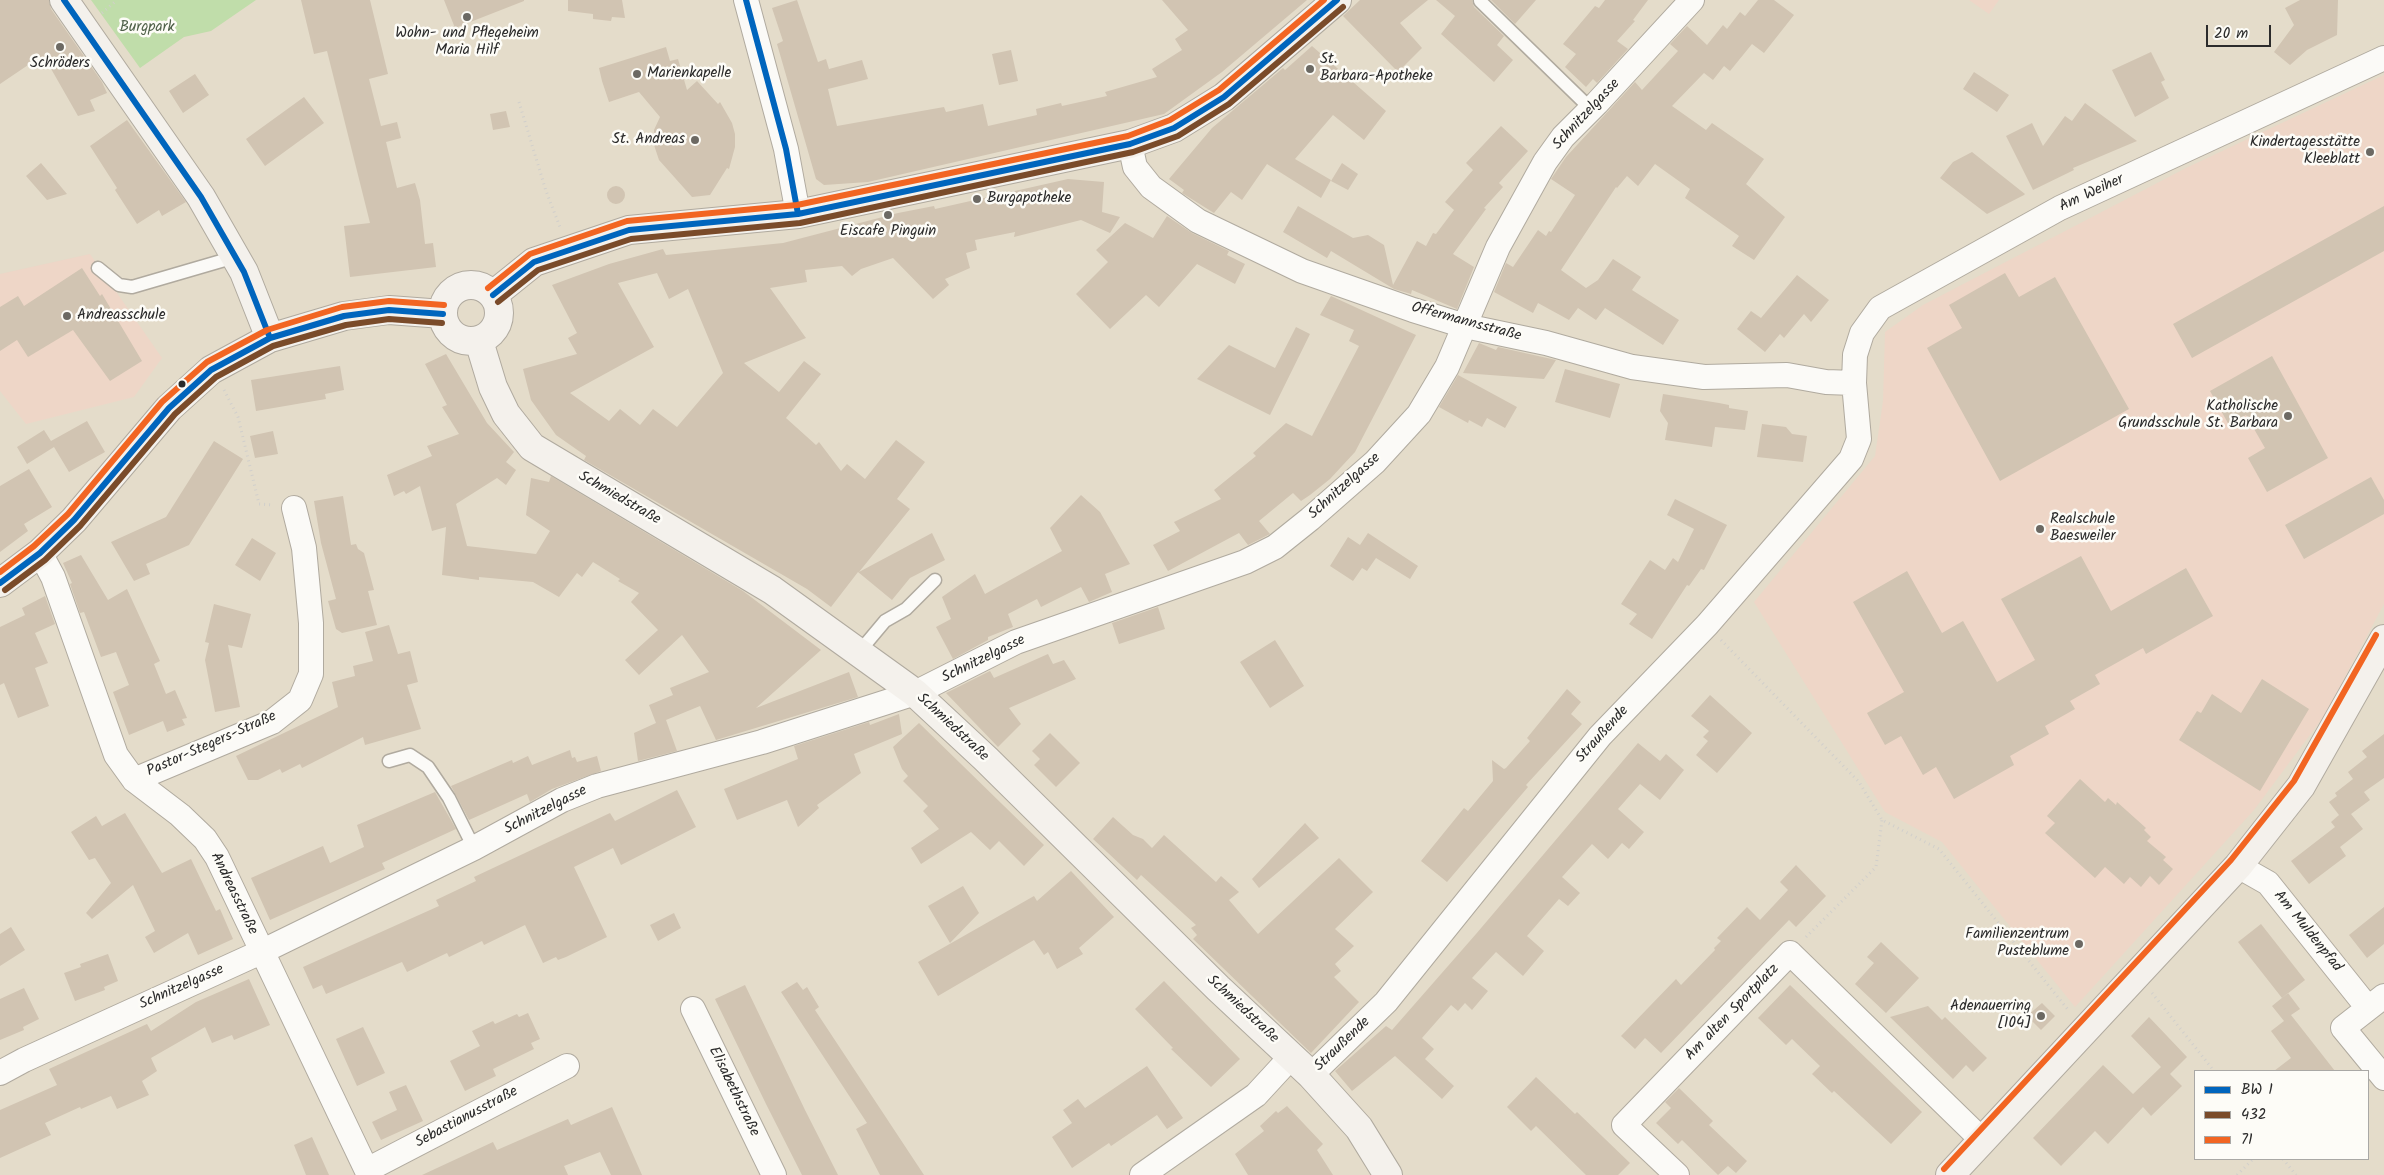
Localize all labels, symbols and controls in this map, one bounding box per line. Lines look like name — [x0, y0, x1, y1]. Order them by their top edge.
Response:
marker: Wohn- und Pflegeheim Maria Hilf — [461, 11, 473, 23]
scale bar — [2209, 15, 2274, 47]
park label: Burgpark — [119, 19, 175, 37]
text: 20 m — [2214, 22, 2248, 46]
place label: Wohn- und Pflegeheim Maria Hilf — [395, 25, 539, 60]
marker: Schröders — [54, 41, 66, 53]
place label: St. Barbara-Apotheke — [1320, 51, 1433, 86]
place label: Schröders — [30, 55, 90, 73]
marker: St. Barbara-Apotheke — [1304, 63, 1316, 75]
place label: Marienkapelle — [647, 65, 731, 83]
marker: Marienkapelle — [631, 68, 643, 80]
street label: Schnitzelgasse — [1549, 76, 1625, 154]
place label: St. Andreas — [612, 131, 685, 149]
marker: St. Andreas — [689, 134, 701, 146]
place label: Kindertagesstätte Kleeblatt — [2250, 134, 2360, 169]
marker: Kindertagesstätte Kleeblatt — [2364, 146, 2376, 158]
street label: Am Weiher — [2057, 171, 2127, 217]
place label: Burgapotheke — [987, 190, 1071, 208]
marker: Burgapotheke — [971, 193, 983, 205]
marker: Eiscafe Pinguin — [882, 209, 894, 221]
place label: Eiscafe Pinguin — [840, 223, 936, 241]
street label: Offermannsstraße — [1409, 300, 1523, 346]
place label: Andreasschule — [77, 307, 165, 325]
marker: Andreasschule — [61, 310, 73, 322]
unlabelled marker — [177, 379, 187, 389]
place label: Katholische Grundsschule St. Barbara — [2118, 398, 2278, 433]
marker: Katholische Grundsschule St. Barbara — [2282, 410, 2294, 422]
street label: Schnitzelgasse — [1305, 450, 1385, 524]
street label: Schmiedstraße — [575, 468, 663, 530]
place label: Realschule Baesweiler — [2050, 511, 2116, 546]
marker: Realschule Baesweiler — [2034, 523, 2046, 535]
street label: Schnitzelgasse — [939, 632, 1029, 688]
street label: Schmiedstraße — [912, 690, 992, 766]
street label: Straußende — [1573, 703, 1633, 767]
street label: Pastor-Stegers-Straße — [144, 708, 280, 782]
street label: Schnitzelgasse — [501, 782, 591, 840]
street label: Andreasstraße — [205, 850, 261, 938]
street label: Am Muldenpfad — [2269, 888, 2345, 976]
place label: Familienzentrum Pusteblume — [1965, 926, 2069, 961]
marker: Familienzentrum Pusteblume — [2073, 938, 2085, 950]
street label: Schnitzelgasse — [137, 961, 227, 1015]
street label: Am alten Sportplatz — [1682, 961, 1784, 1065]
street label: Schmiedstraße — [1202, 972, 1282, 1048]
place label: Adenauerring [104] — [1950, 998, 2031, 1033]
marker: Adenauerring [104] — [2035, 1010, 2047, 1022]
street label: Straußende — [1311, 1014, 1375, 1076]
street label: Elisabethstraße — [704, 1044, 762, 1140]
legend — [2194, 1070, 2369, 1160]
text: BW 1 — [2241, 1078, 2273, 1102]
street label: Sebastianusstraße — [413, 1083, 521, 1153]
text: 432 — [2241, 1103, 2267, 1127]
text: 71 — [2241, 1128, 2253, 1152]

